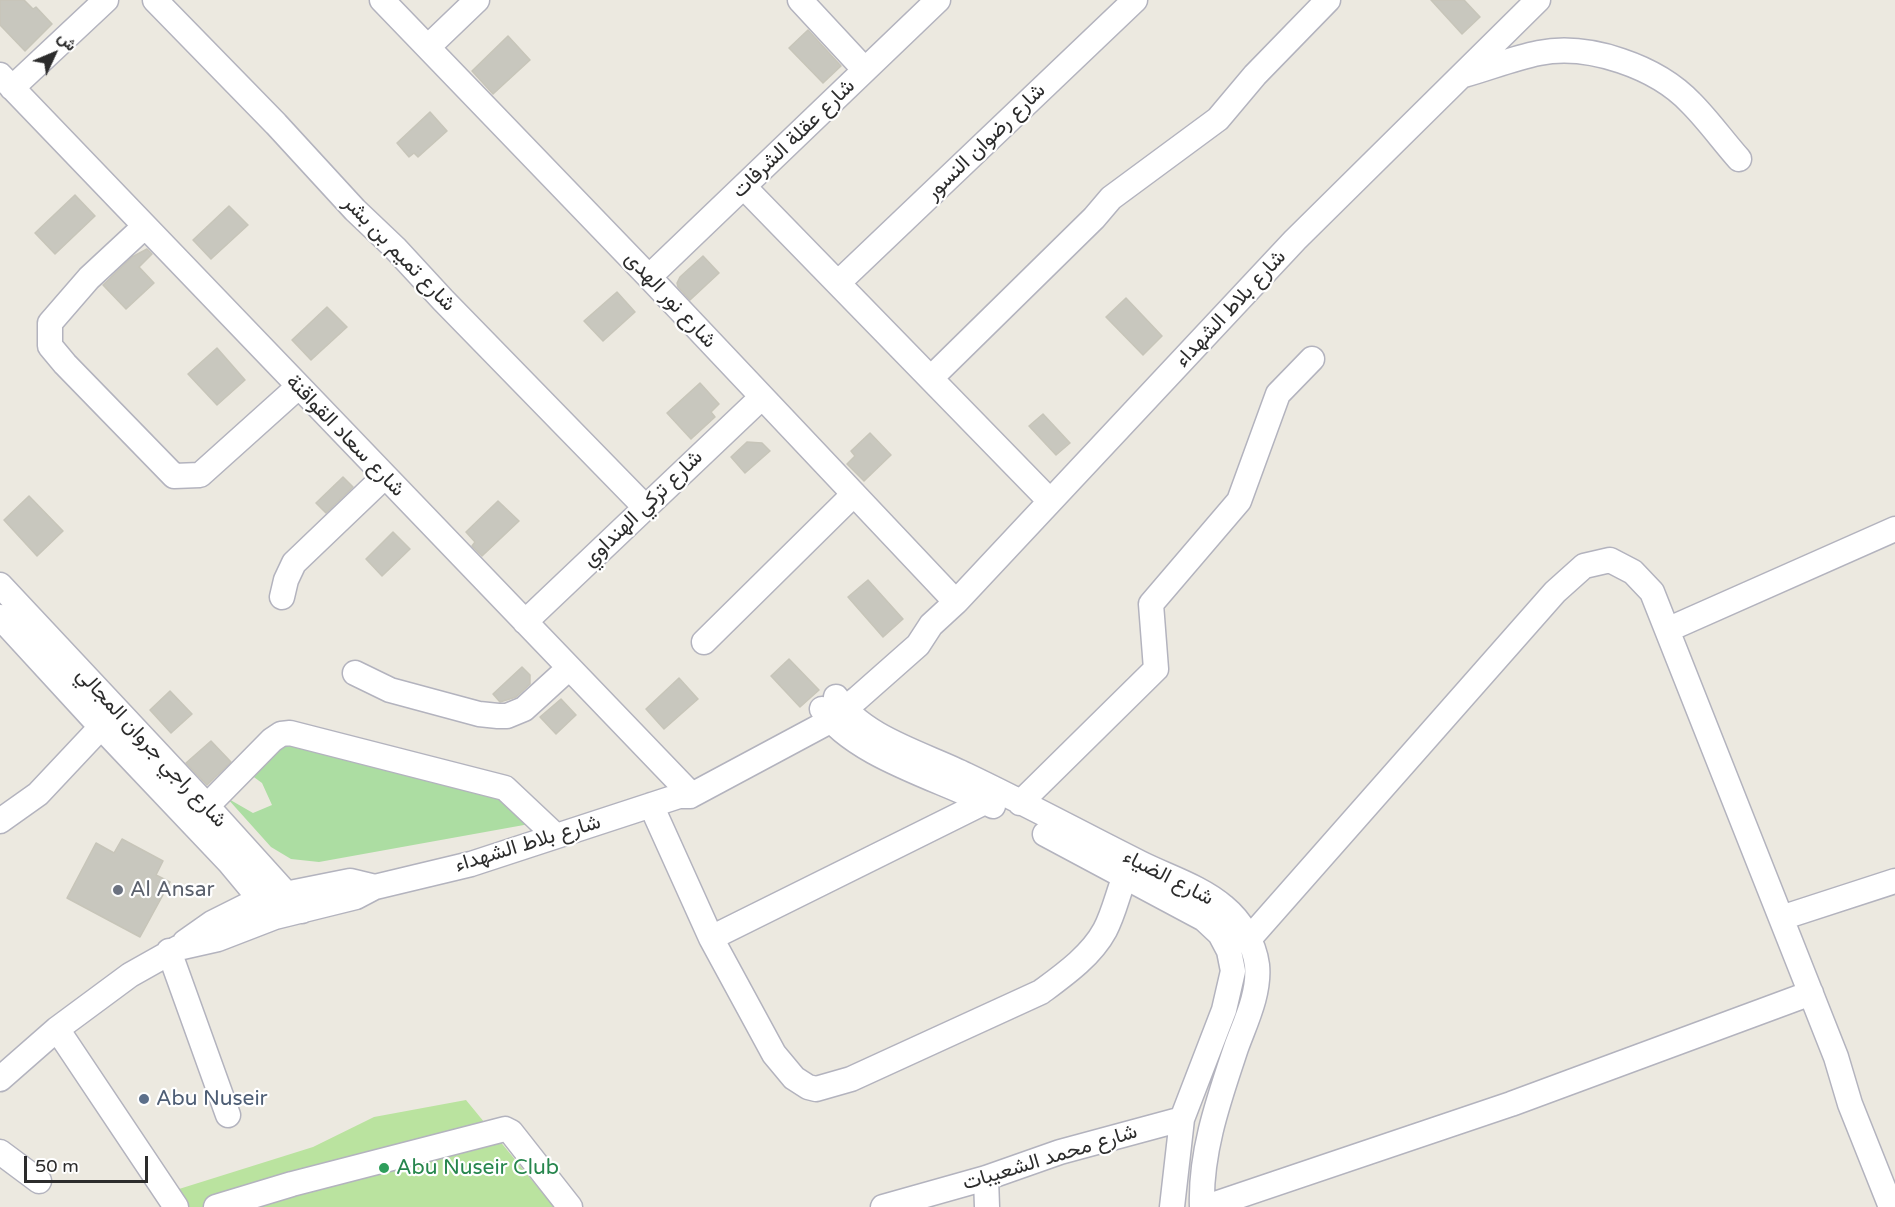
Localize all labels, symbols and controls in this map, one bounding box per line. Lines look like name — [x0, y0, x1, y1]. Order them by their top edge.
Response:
north arrow — [24, 24, 84, 84]
text: ش — [53, 28, 81, 55]
street label: شارع عقلة الشرفات — [727, 74, 861, 204]
street label: شارع رضوان النسور — [921, 78, 1051, 206]
street label: شارع تميم بن بشر — [337, 191, 461, 317]
street label: شارع بلاط الشهداء — [1170, 245, 1292, 373]
street label: شارع نور الهدى — [619, 246, 721, 354]
street label: شارع سعاد القواقنة — [280, 370, 410, 502]
street label: شارع تركي الهنداوي — [578, 445, 708, 573]
street label: شارع راجي جروان المجالي — [70, 663, 232, 833]
street label: شارع بلاط الشهداء — [452, 810, 604, 878]
street label: شارع الضياء — [1118, 844, 1218, 912]
place label: Al Ansar — [130, 877, 214, 903]
marker: Al Ansar — [111, 883, 125, 897]
place label: Abu Nuseir — [156, 1086, 268, 1112]
marker: Abu Nuseir — [137, 1092, 151, 1106]
street label: شارع محمد الشعيبات — [960, 1119, 1140, 1197]
scale bar — [27, 1144, 152, 1182]
text: 50 m — [35, 1155, 79, 1177]
place label: Abu Nuseir Club — [396, 1155, 559, 1181]
marker: Abu Nuseir Club — [377, 1161, 391, 1175]

